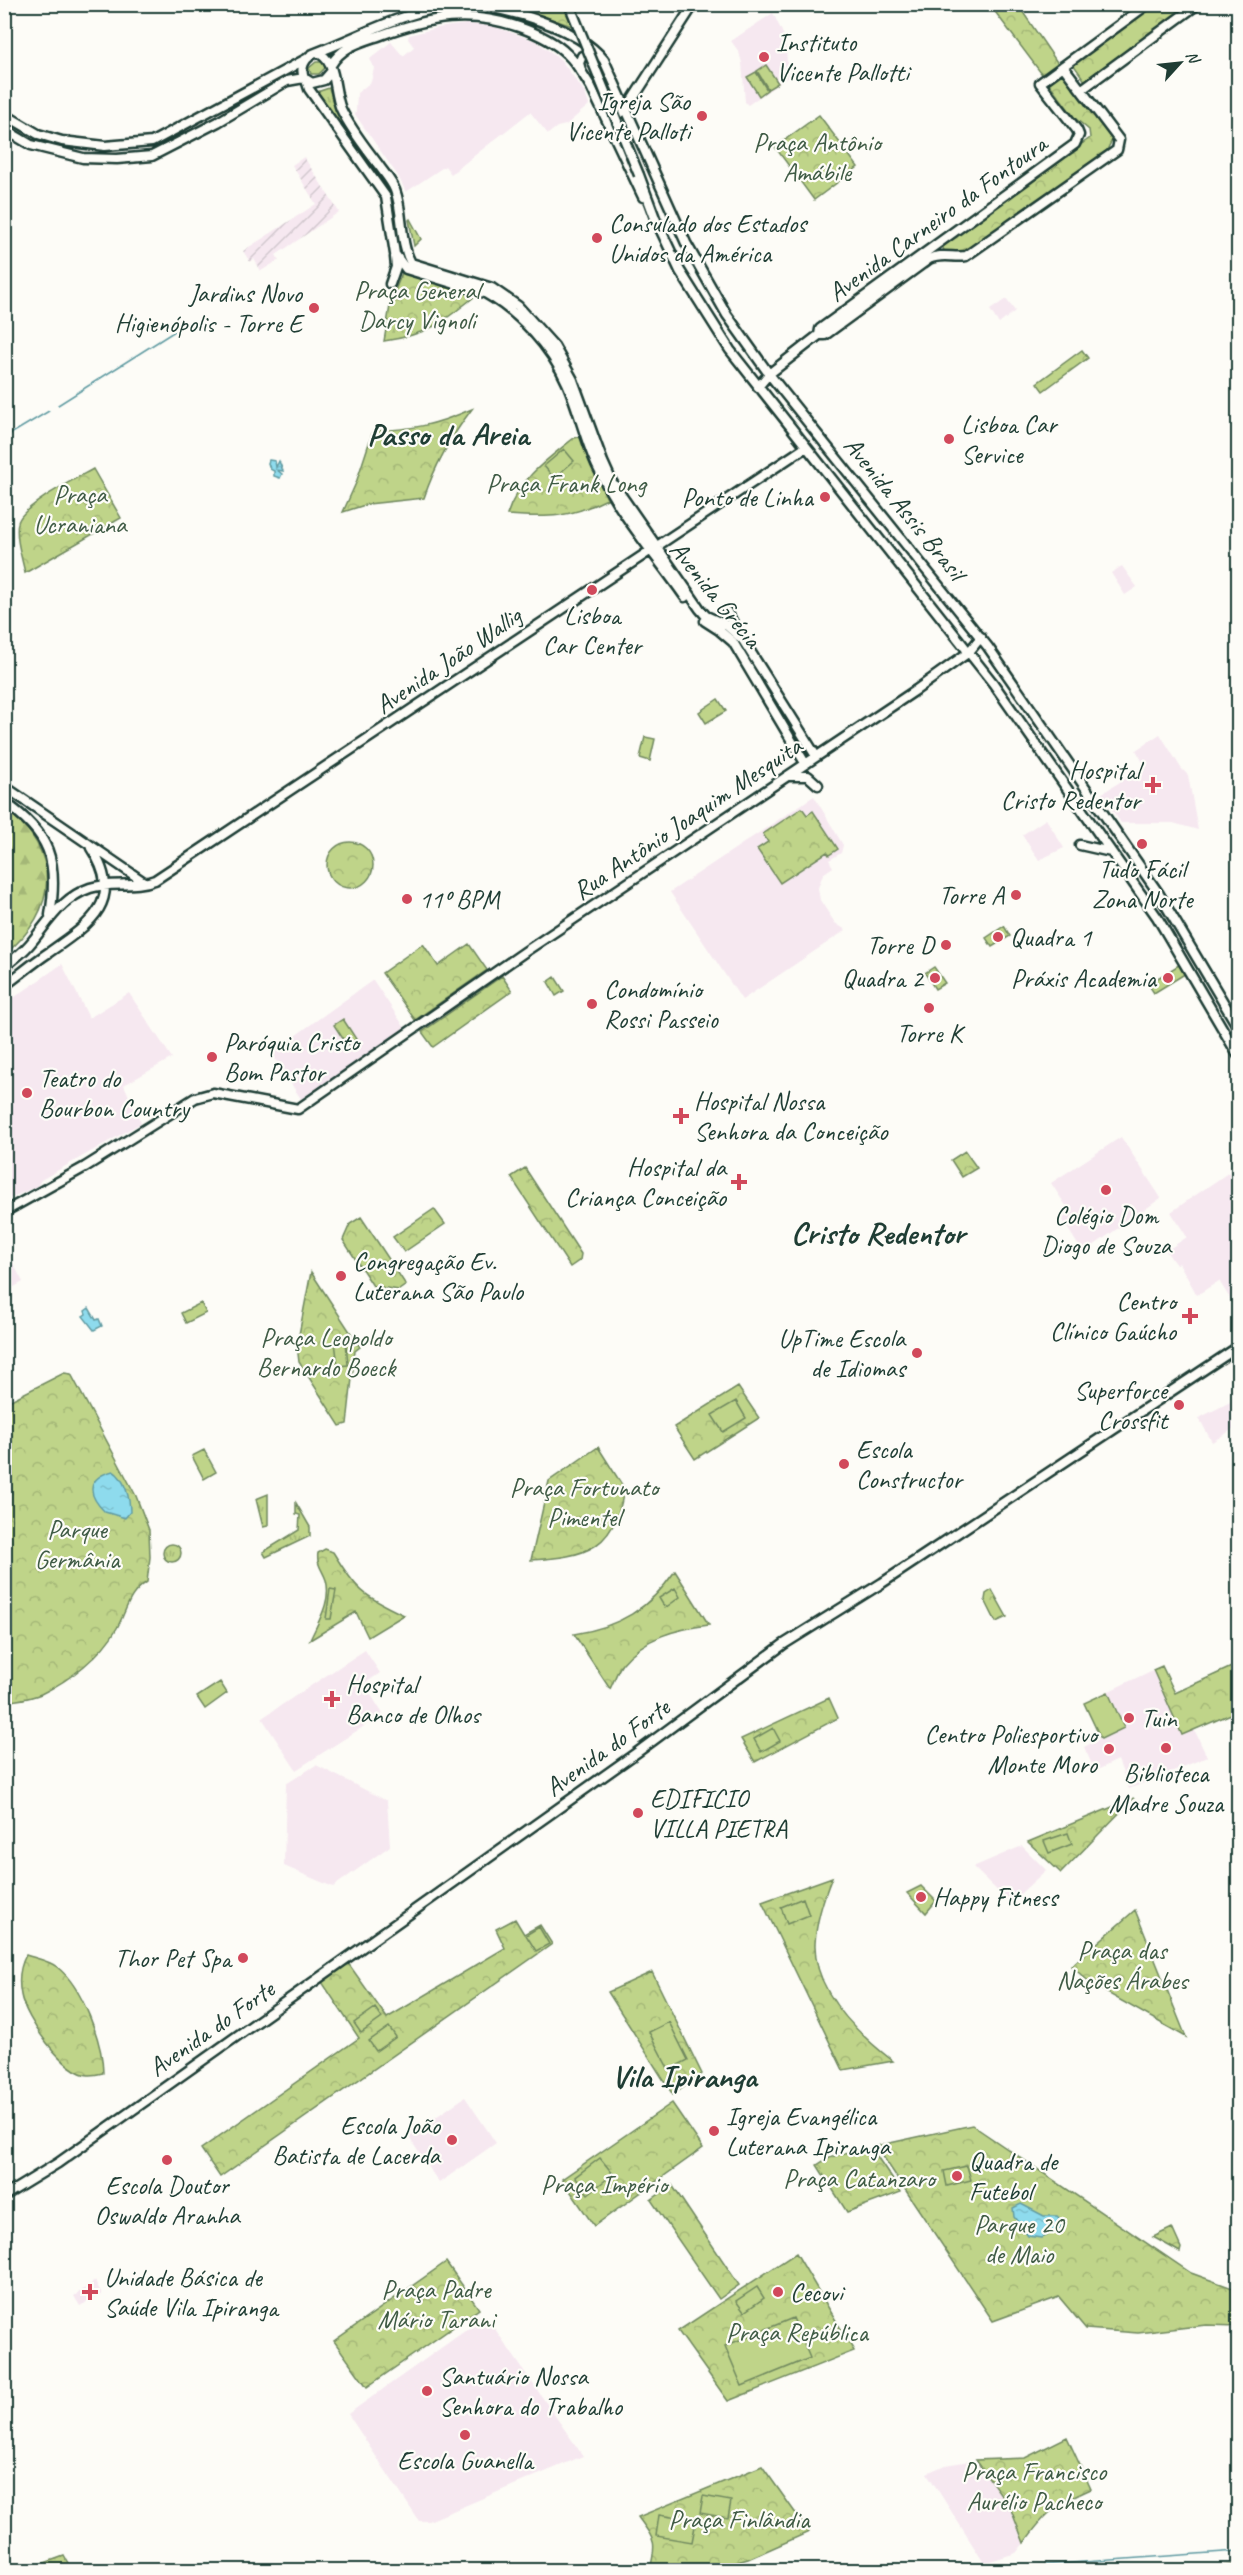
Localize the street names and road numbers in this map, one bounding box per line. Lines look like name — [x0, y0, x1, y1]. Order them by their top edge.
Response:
street label: Avenida Carneiro da Fontoura — [821, 126, 1055, 309]
street label: Avenida Assis Brasil — [837, 430, 976, 591]
street label: Avenida Grécia — [662, 534, 770, 656]
street label: Avenida João Wallig — [369, 598, 529, 721]
street label: Rua Antônio Joaquim Mesquita — [567, 729, 809, 907]
street label: Avenida do Forte — [538, 1690, 677, 1804]
street label: Avenida do Forte — [142, 1972, 282, 2084]

